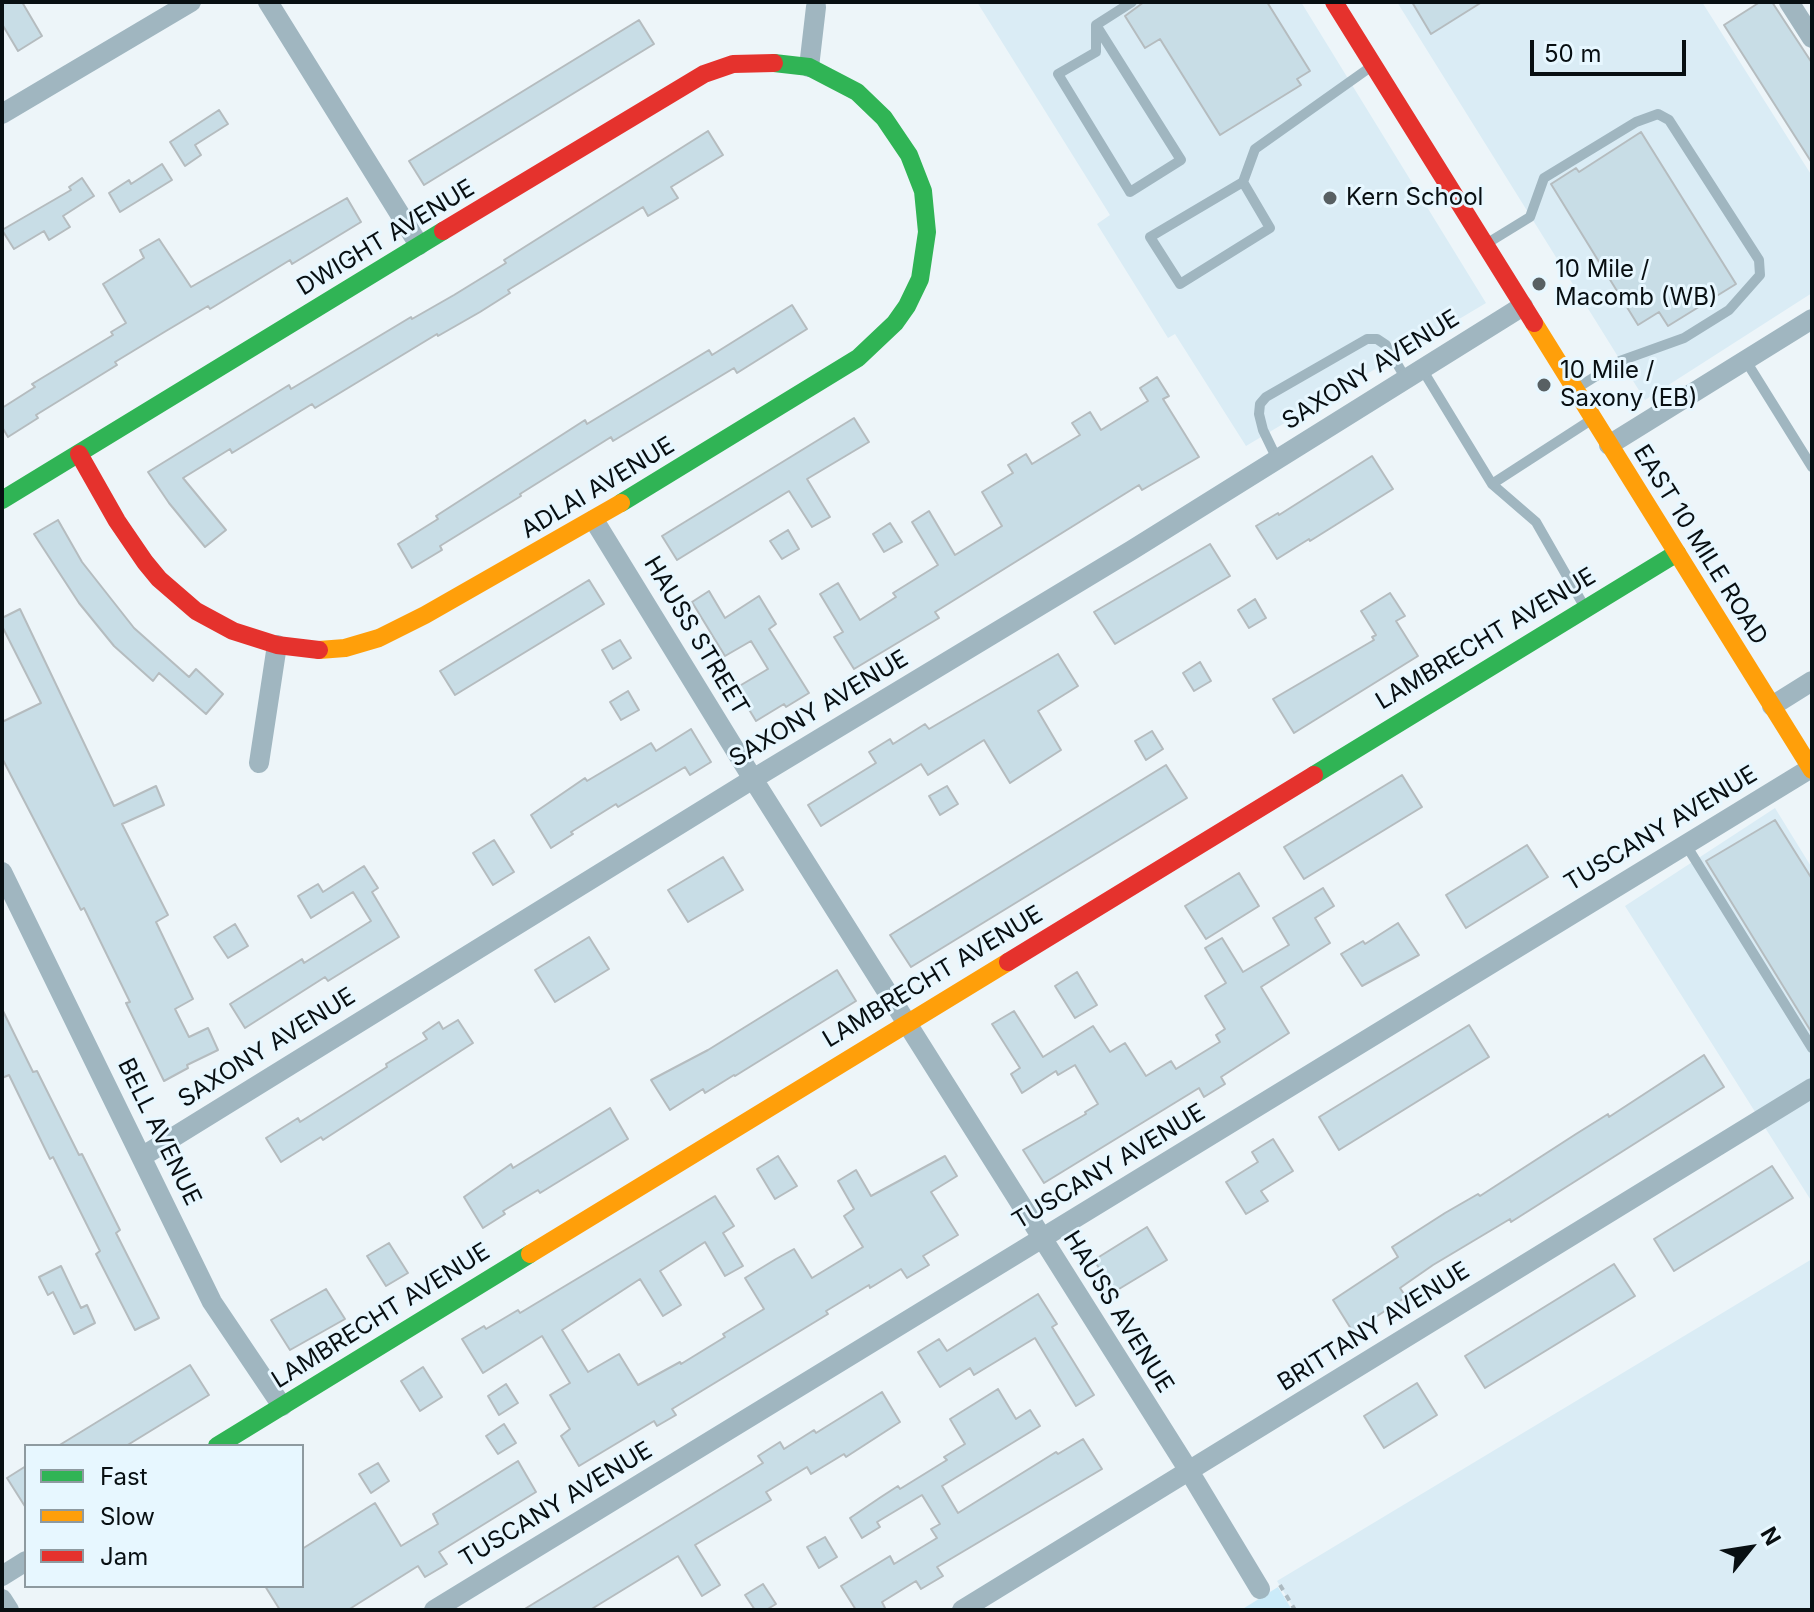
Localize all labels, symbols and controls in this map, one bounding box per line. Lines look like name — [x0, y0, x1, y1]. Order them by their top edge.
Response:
scale bar — [1534, 24, 1690, 74]
text: 50 m — [1544, 39, 1602, 68]
street label: DWIGHT AVENUE — [292, 174, 480, 302]
place label: Kern School — [1346, 184, 1483, 212]
marker: Kern School — [1321, 189, 1339, 207]
place label: 10 Mile / Macomb (WB) — [1555, 256, 1718, 312]
marker: 10 Mile / Macomb (WB) — [1530, 275, 1548, 293]
street label: SAXONY AVENUE — [1277, 304, 1465, 436]
place label: 10 Mile / Saxony (EB) — [1560, 357, 1698, 413]
marker: 10 Mile / Saxony (EB) — [1535, 376, 1553, 394]
street label: ADLAI AVENUE — [516, 431, 680, 545]
street label: EAST 10 MILE ROAD — [1627, 440, 1773, 650]
street label: HAUSS STREET — [637, 551, 755, 721]
street label: LAMBRECHT AVENUE — [1371, 562, 1601, 716]
street label: SAXONY AVENUE — [724, 644, 914, 774]
street label: TUSCANY AVENUE — [1559, 760, 1763, 898]
street label: LAMBRECHT AVENUE — [818, 900, 1048, 1054]
street label: SAXONY AVENUE — [173, 982, 361, 1114]
street label: BELL AVENUE — [111, 1054, 207, 1210]
street label: TUSCANY AVENUE — [1007, 1098, 1211, 1236]
street label: HAUSS AVENUE — [1057, 1226, 1179, 1398]
street label: LAMBRECHT AVENUE — [267, 1237, 495, 1395]
street label: BRITTANY AVENUE — [1273, 1256, 1475, 1398]
street label: TUSCANY AVENUE — [454, 1436, 658, 1574]
legend — [24, 1444, 304, 1588]
text: Fast — [100, 1462, 148, 1491]
text: Slow — [100, 1502, 155, 1531]
north arrow — [1710, 1508, 1790, 1588]
text: N — [1755, 1522, 1786, 1550]
text: Jam — [100, 1542, 148, 1571]

